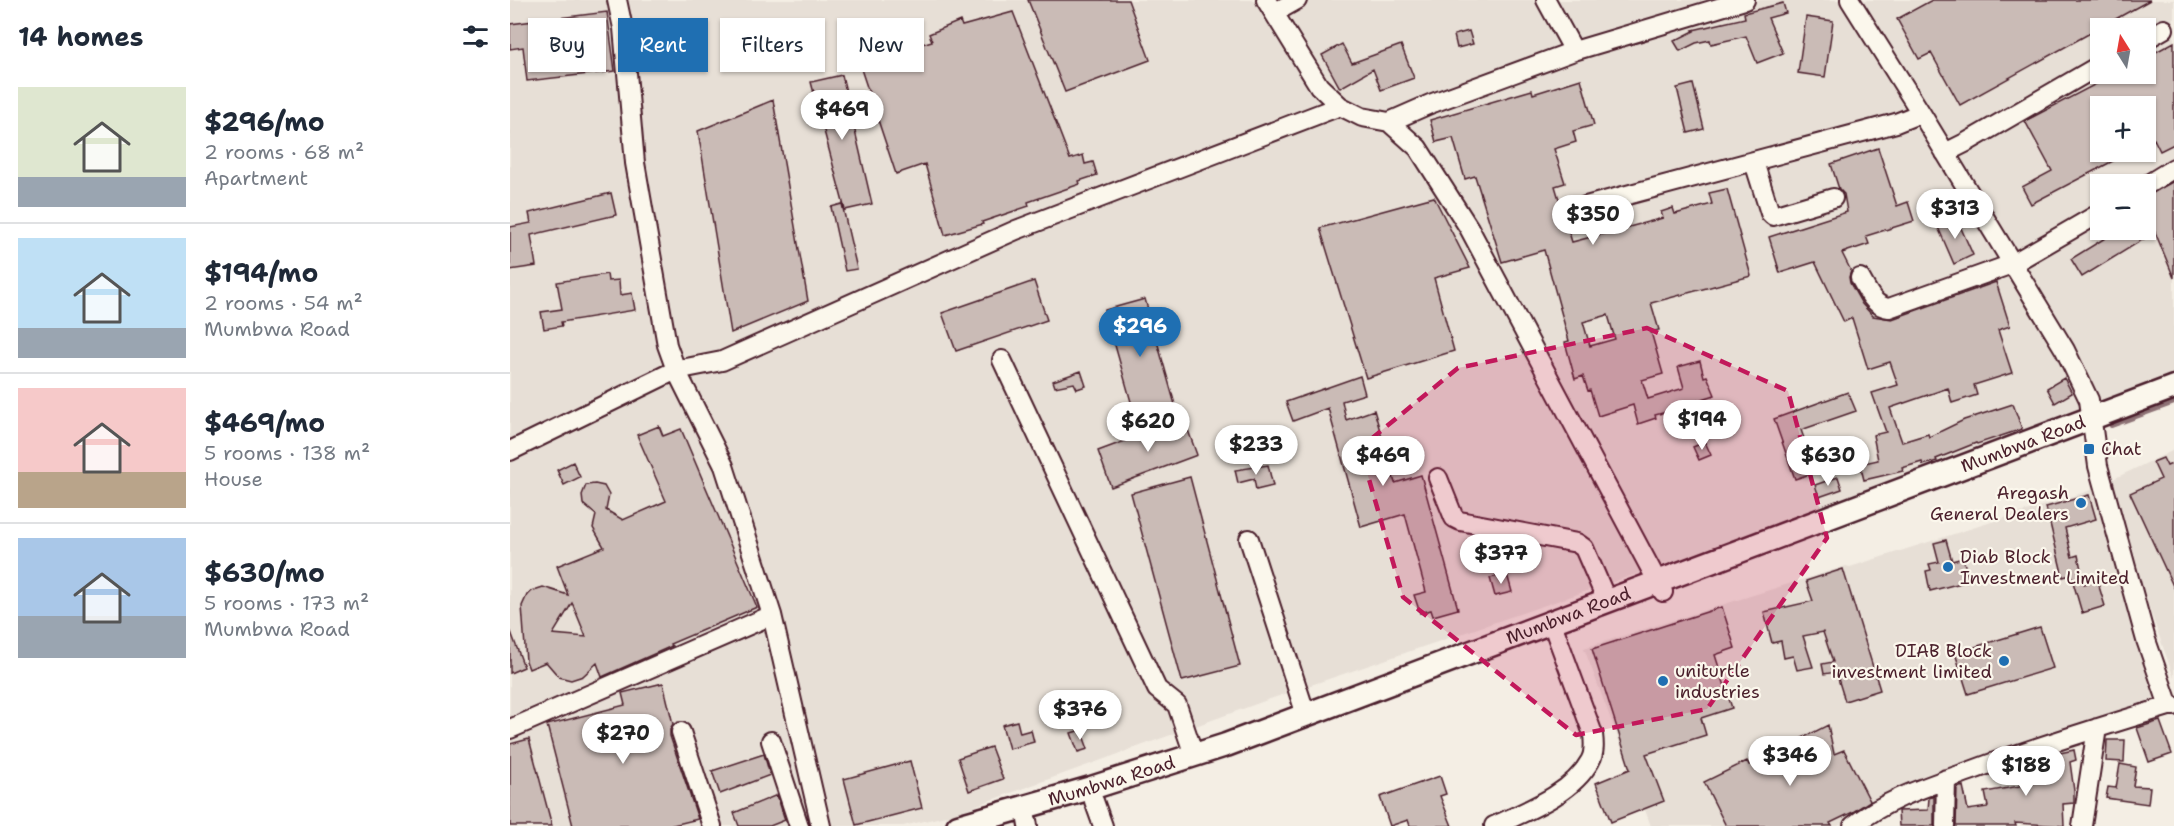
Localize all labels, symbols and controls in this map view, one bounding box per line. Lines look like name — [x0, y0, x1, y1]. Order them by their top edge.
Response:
chip: Buy — [528, 18, 606, 72]
chip: Rent — [618, 18, 708, 72]
chip: Filters — [720, 18, 825, 72]
chip: New — [837, 18, 924, 72]
north arrow — [2090, 18, 2156, 84]
map controls — [2090, 18, 2156, 240]
text: 14 homes — [18, 19, 144, 54]
icon: filters — [459, 20, 492, 53]
pin: $469 — [806, 90, 878, 141]
text: $469 — [815, 96, 869, 122]
button: + — [2090, 96, 2156, 162]
text: $296/mo — [204, 104, 325, 139]
icon: home — [66, 111, 138, 183]
text: 2 rooms · 68 m² — [204, 139, 364, 165]
text: Apartment — [204, 165, 308, 191]
button: − — [2090, 174, 2156, 240]
pin: $313 — [1919, 189, 1991, 240]
pin: $350 — [1557, 195, 1629, 246]
text: $313 — [1930, 195, 1980, 221]
text: $350 — [1566, 201, 1620, 227]
text: $194/mo — [204, 255, 318, 290]
icon: home — [66, 262, 138, 334]
text: 2 rooms · 54 m² — [204, 290, 363, 316]
pin: $296 — [1104, 307, 1176, 358]
text: $296 — [1113, 313, 1167, 339]
text: Mumbwa Road — [204, 316, 350, 342]
pin: $194 — [1666, 400, 1738, 451]
pin: $620 — [1112, 402, 1184, 453]
text: $469/mo — [204, 405, 325, 440]
text: $194 — [1677, 406, 1727, 432]
text: $620 — [1121, 408, 1175, 434]
street label: Mumbwa Road — [1957, 410, 2089, 478]
icon: home — [66, 412, 138, 484]
pin: $233 — [1220, 425, 1292, 476]
text: $233 — [1229, 431, 1283, 457]
pin: $469 — [1347, 436, 1419, 487]
pin: $630 — [1792, 436, 1864, 487]
place label: Chat — [2101, 437, 2142, 461]
text: 5 rooms · 138 m² — [204, 440, 370, 466]
text: $469 — [1356, 442, 1410, 468]
text: $630 — [1800, 442, 1856, 468]
marker: Chat — [2082, 442, 2096, 456]
text: House — [204, 466, 263, 492]
place label: Aregash General Dealers — [1930, 481, 2069, 526]
marker: Aregash General Dealers — [2074, 496, 2088, 510]
pin: $377 — [1465, 534, 1537, 585]
text: $377 — [1474, 540, 1528, 566]
place label: Diab Block Investment Limited — [1960, 545, 2129, 590]
text: $630/mo — [204, 555, 325, 590]
marker: Diab Block Investment Limited — [1941, 560, 1955, 574]
icon: home — [66, 562, 138, 634]
street label: Mumbwa Road — [1503, 581, 1634, 650]
text: 5 rooms · 173 m² — [204, 590, 369, 616]
text: Mumbwa Road — [204, 616, 350, 642]
place label: DIAB Block investment limited — [1831, 639, 1992, 684]
marker: DIAB Block investment limited — [1997, 654, 2011, 668]
place label: uniturtle industries — [1675, 659, 1760, 704]
marker: uniturtle industries — [1656, 674, 1670, 688]
pin: $376 — [1044, 690, 1116, 741]
text: $376 — [1053, 696, 1107, 722]
pin: $270 — [587, 714, 659, 765]
text: $270 — [596, 720, 650, 746]
pin: $346 — [1754, 736, 1826, 787]
text: $346 — [1762, 742, 1818, 768]
pin: $188 — [1990, 746, 2062, 797]
street label: Mumbwa Road — [1045, 750, 1178, 812]
text: $188 — [2001, 752, 2051, 778]

